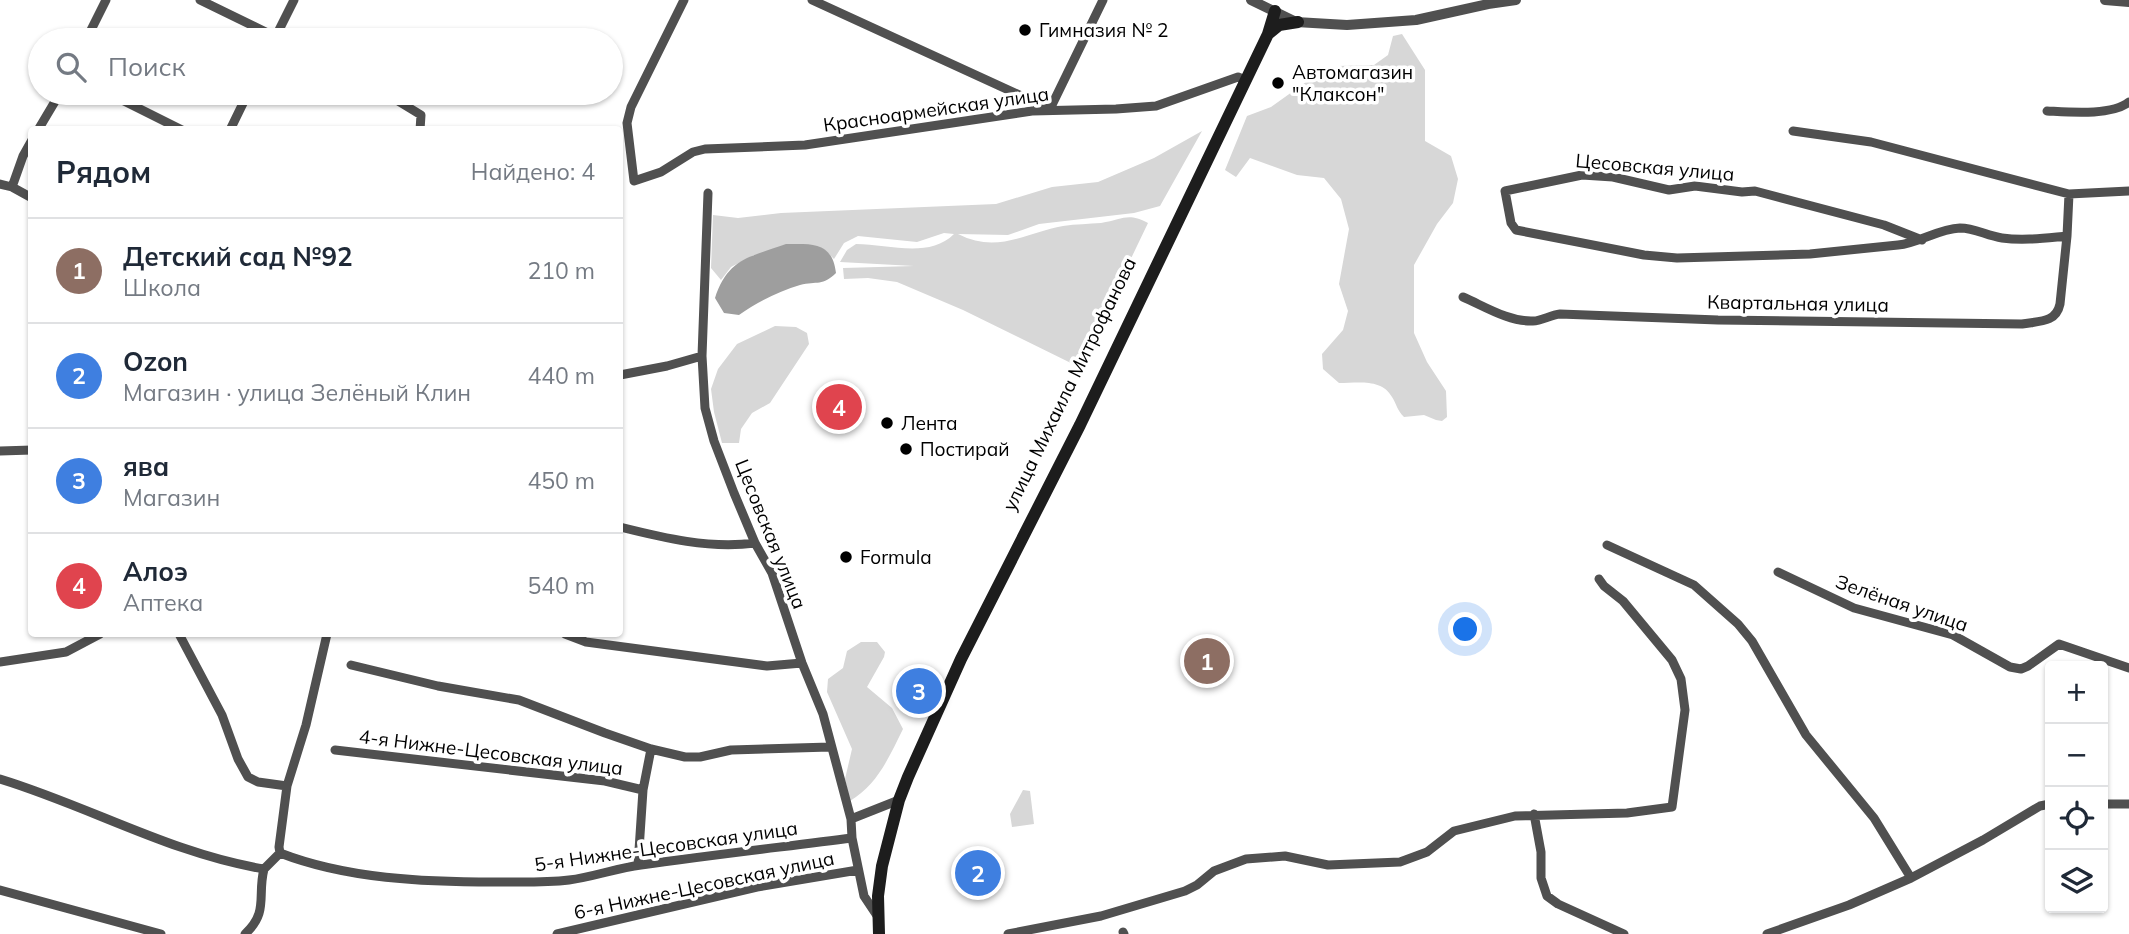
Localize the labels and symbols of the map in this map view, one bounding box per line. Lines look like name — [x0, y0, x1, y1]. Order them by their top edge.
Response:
place label: Гимназия № 2 — [1039, 18, 1168, 42]
marker: Гимназия № 2 — [1017, 22, 1033, 38]
place label: Автомагазин "Клаксон" — [1292, 60, 1413, 106]
marker: Автомагазин "Клаксон" — [1270, 75, 1286, 91]
street label: Красноармейская улица — [822, 81, 1050, 137]
street label: Цесовская улица — [1575, 148, 1735, 186]
street label: улица Михаила Митрофанова — [997, 253, 1141, 515]
street label: Квартальная улица — [1707, 289, 1889, 317]
pin: 4 — [816, 381, 862, 433]
place label: Лента — [901, 411, 958, 435]
marker: Лента — [879, 415, 895, 431]
place label: Постирай — [920, 437, 1010, 461]
marker: Постирай — [898, 441, 914, 457]
street label: Цесовская улица — [730, 456, 812, 612]
place label: Formula — [860, 545, 932, 569]
marker: Formula — [838, 549, 854, 565]
street label: Зелёная улица — [1833, 569, 1971, 637]
your location — [1448, 612, 1482, 646]
pin: 1 — [1184, 635, 1230, 687]
pin: 3 — [896, 665, 942, 717]
street label: 4-я Нижне-Цесовская улица — [358, 724, 624, 780]
street label: 5-я Нижне-Цесовская улица — [533, 816, 799, 876]
street label: 6-я Нижне-Цесовская улица — [572, 846, 836, 924]
pin: 2 — [955, 847, 1001, 899]

